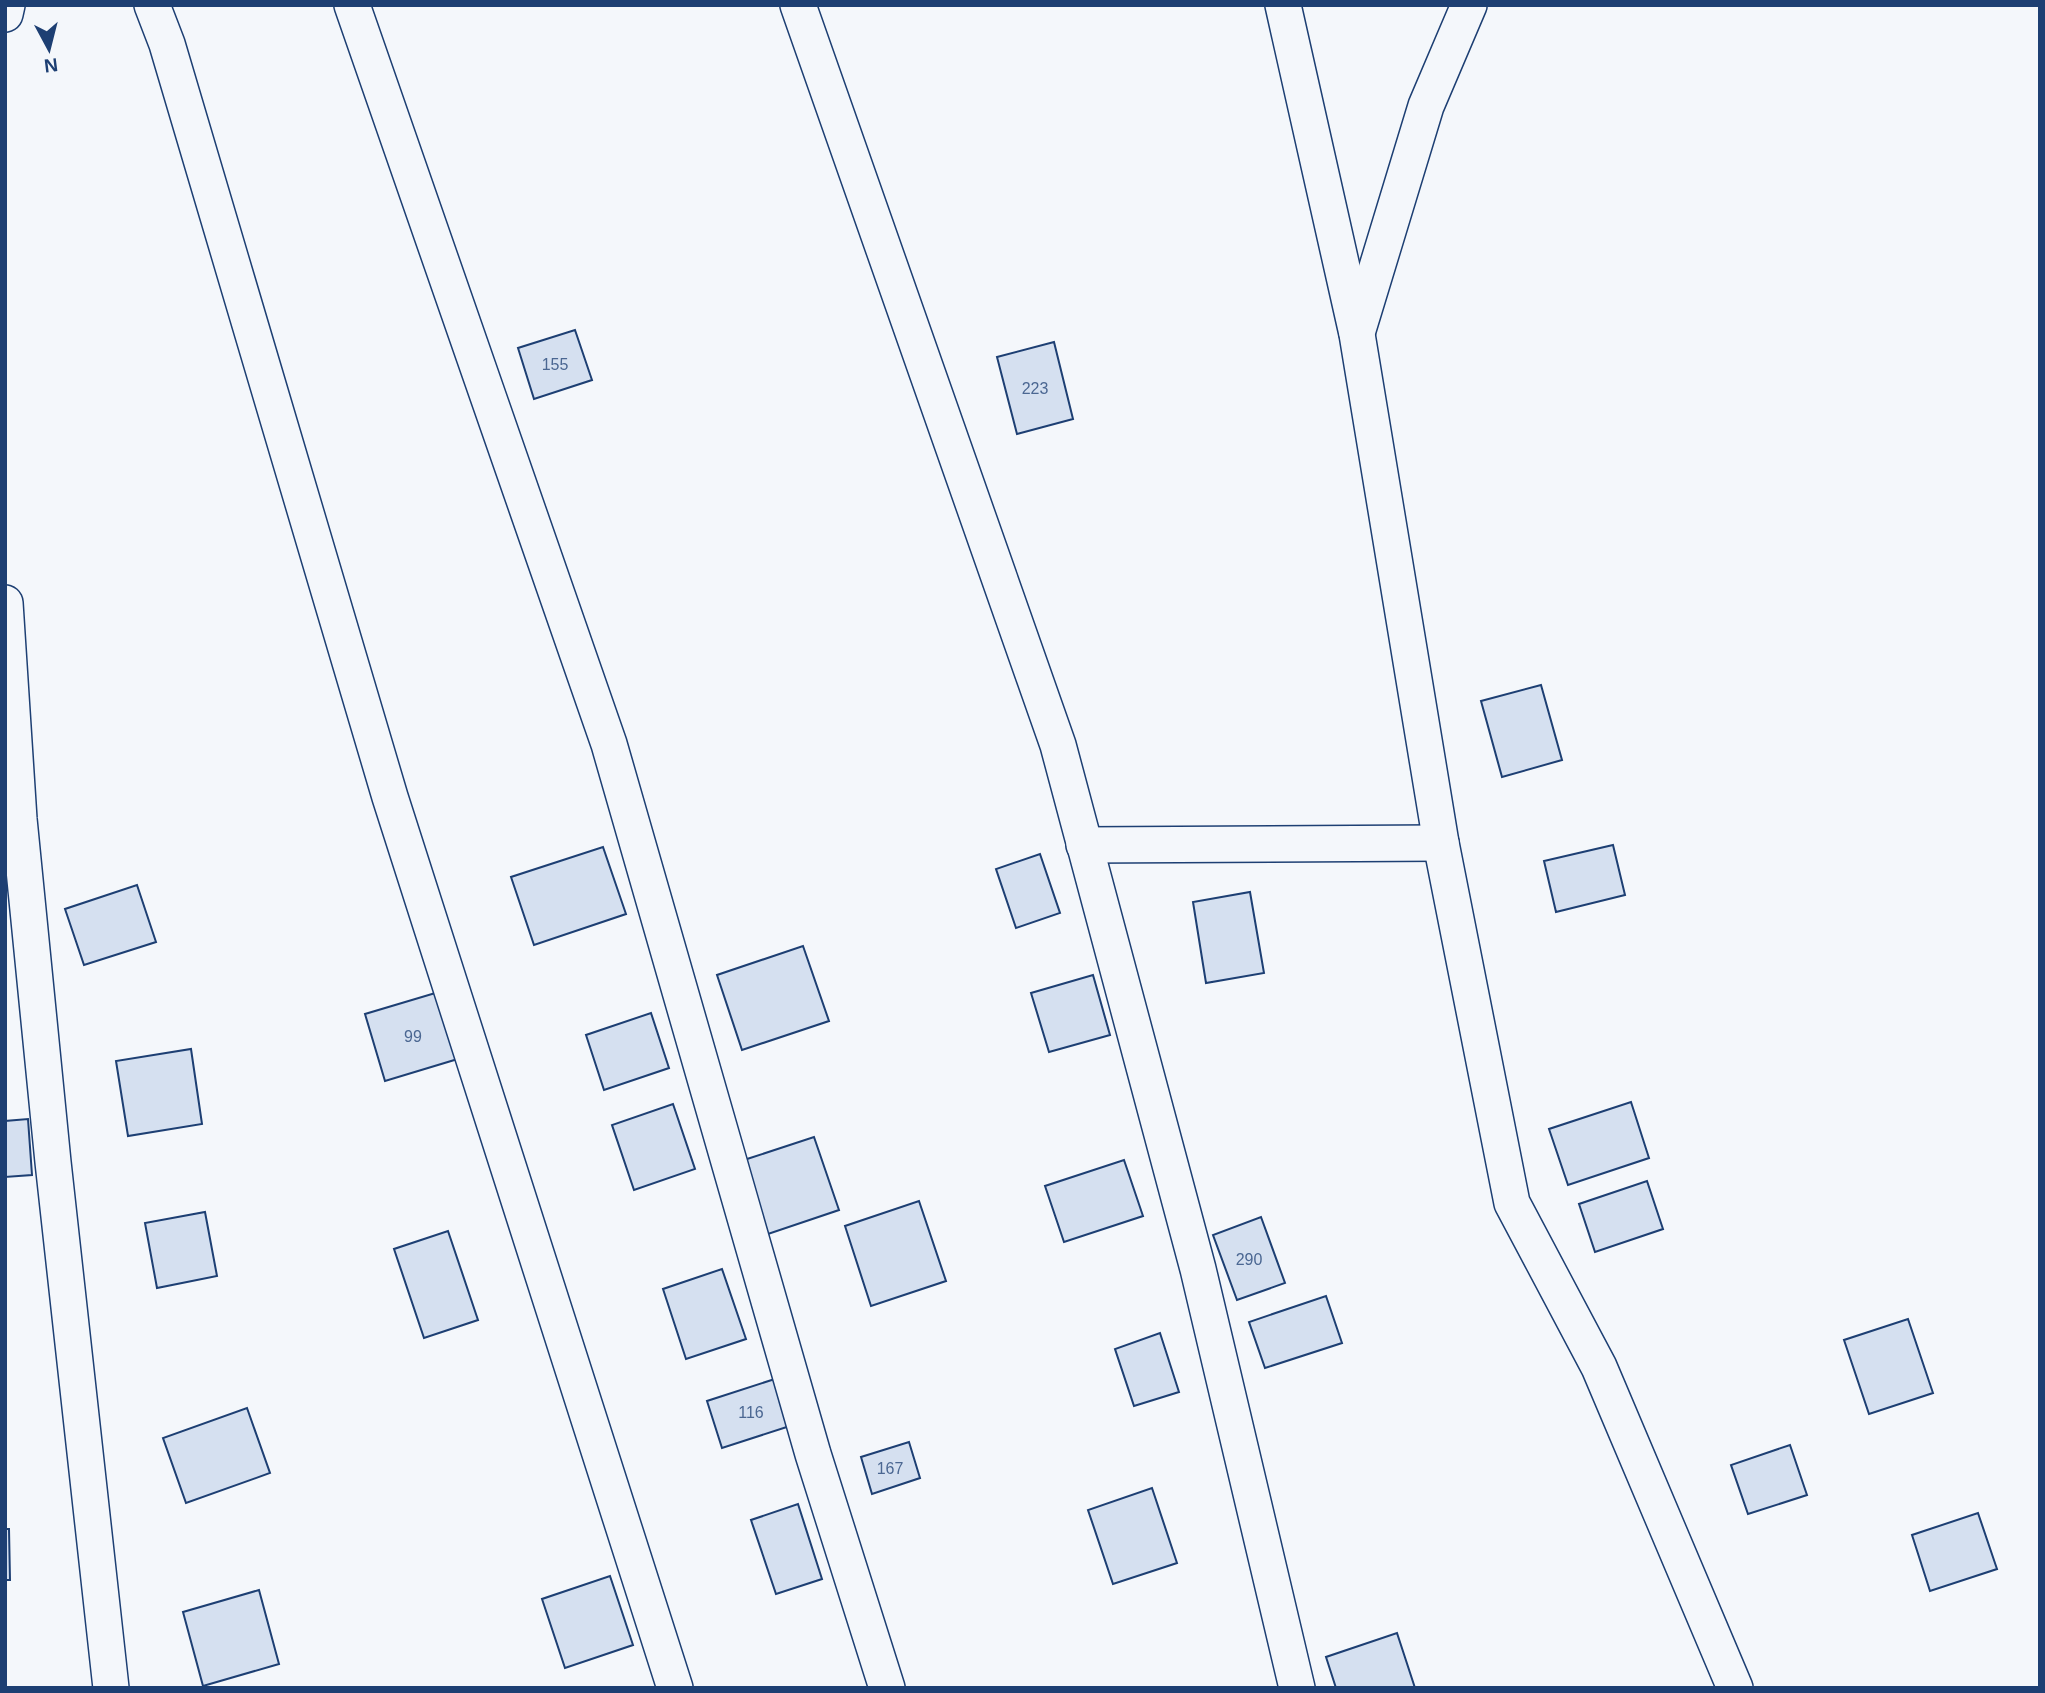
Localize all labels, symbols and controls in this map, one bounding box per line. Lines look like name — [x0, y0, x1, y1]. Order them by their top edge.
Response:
north arrow — [14, 14, 84, 84]
text: N — [43, 54, 59, 77]
house number: 155 — [542, 356, 568, 373]
house number: 223 — [1022, 380, 1048, 397]
house number: 99 — [404, 1028, 422, 1045]
house number: 290 — [1236, 1251, 1262, 1268]
house number: 116 — [738, 1404, 764, 1421]
house number: 167 — [877, 1460, 903, 1477]

